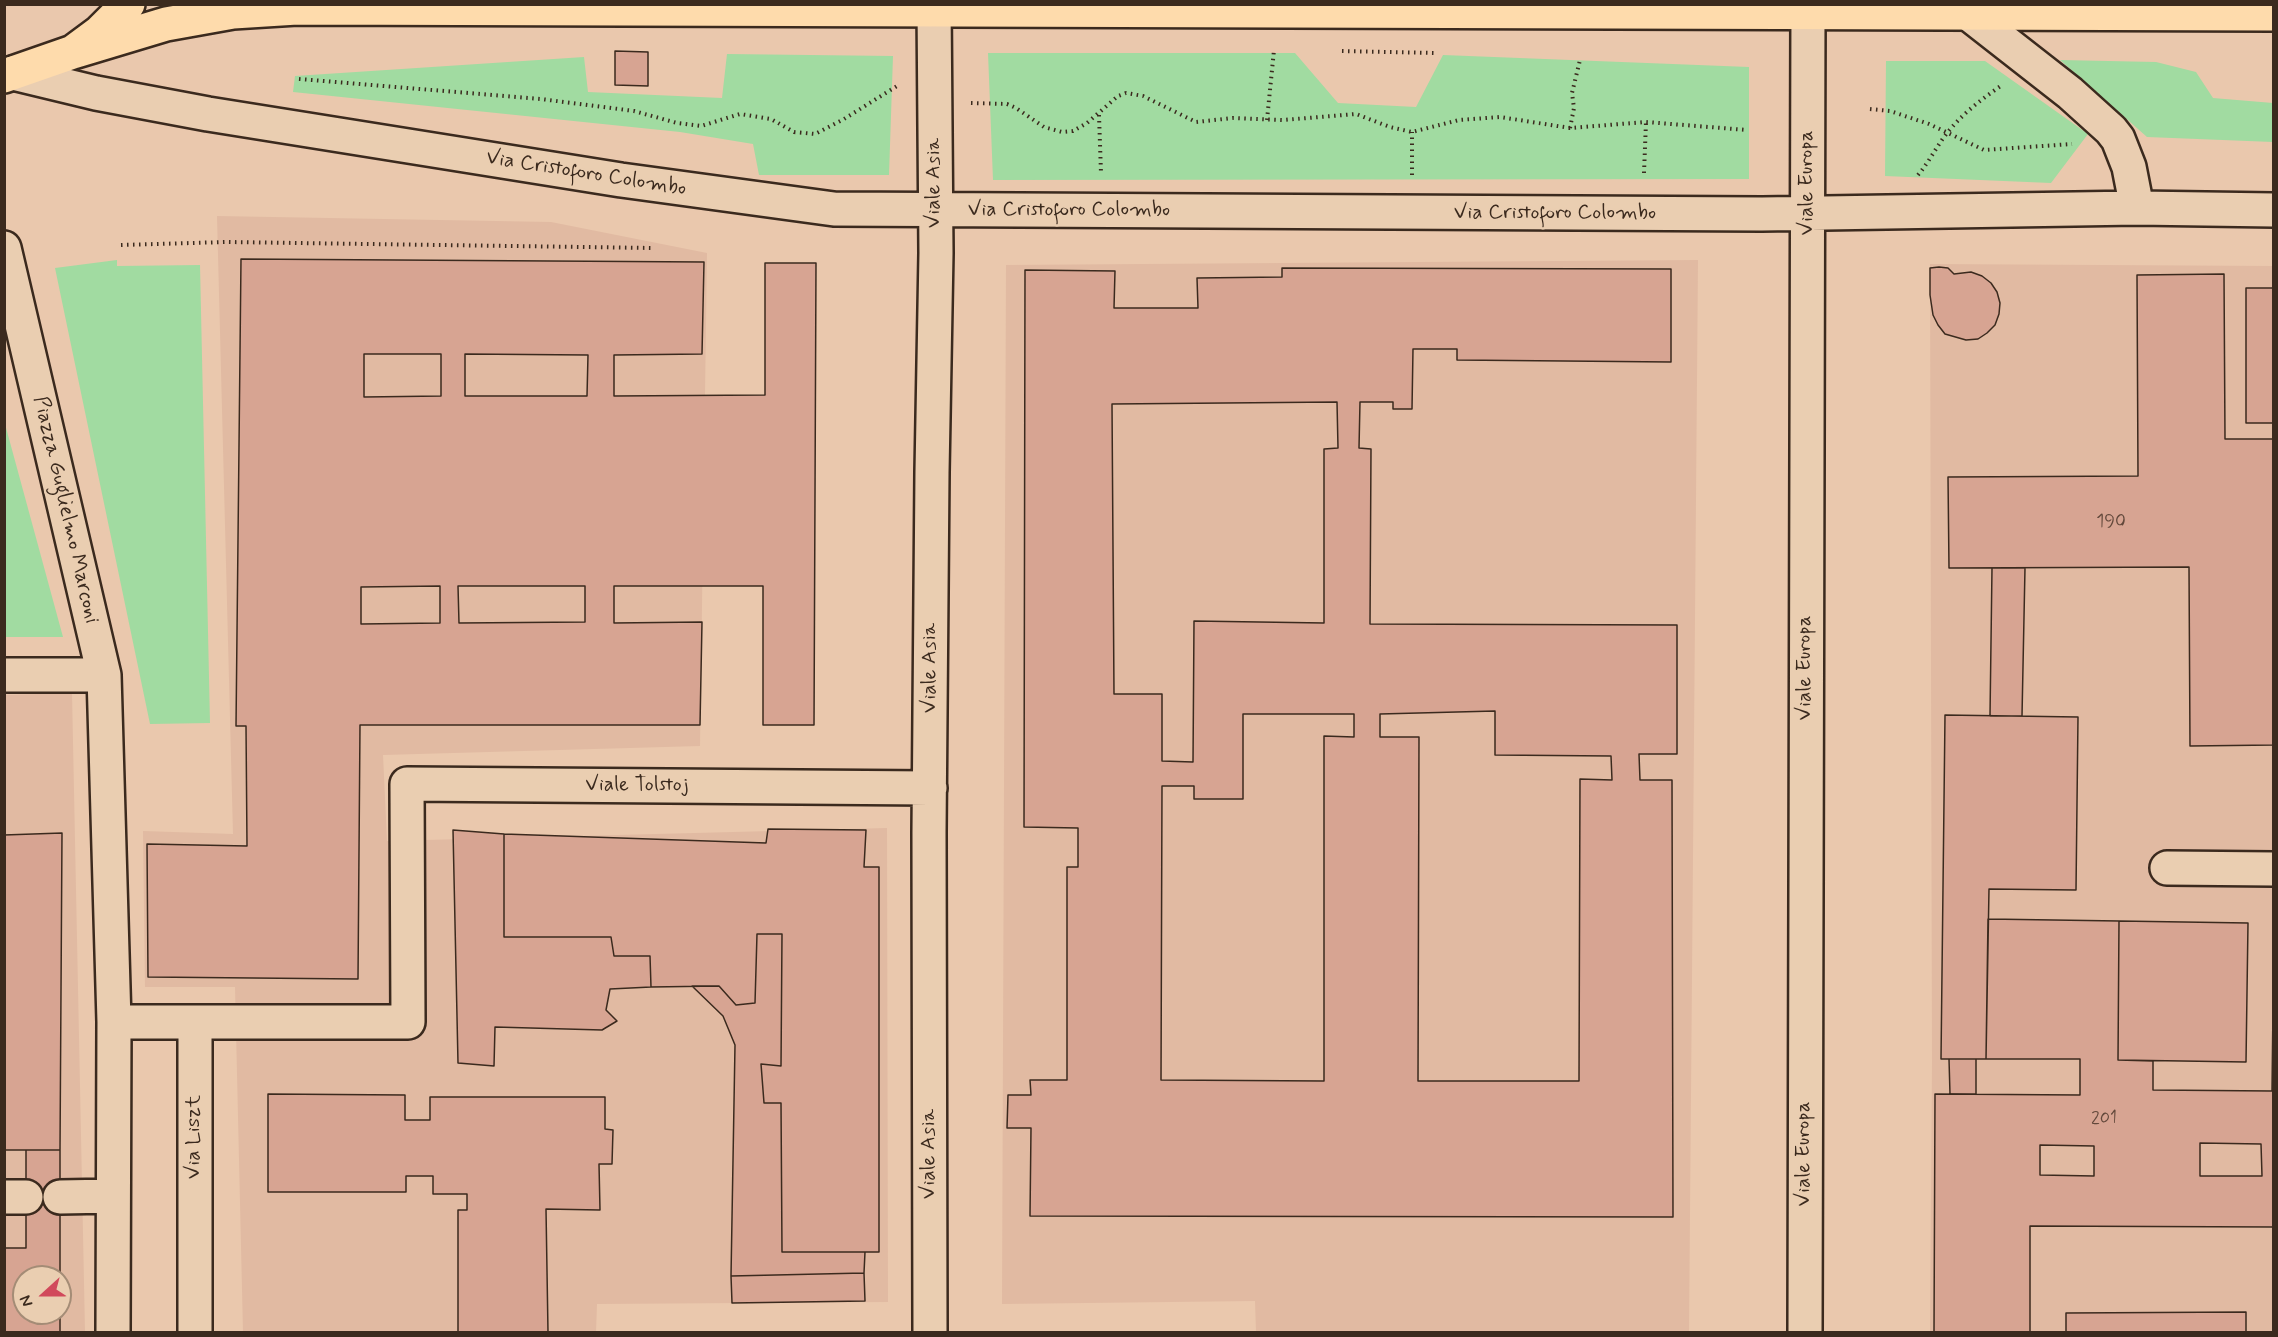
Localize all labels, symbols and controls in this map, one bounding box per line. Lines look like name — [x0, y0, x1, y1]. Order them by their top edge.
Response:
street label: Viale Europa — [1795, 131, 1821, 235]
street label: Viale Asia — [922, 138, 948, 228]
street label: Via Cristoforo Colombo — [484, 146, 688, 202]
street label: Via Cristoforo Colombo — [968, 198, 1170, 224]
street label: Via Cristoforo Colombo — [1454, 201, 1656, 227]
street label: Piazza Guglielmo Marconi — [27, 394, 103, 626]
house number: 190 — [2096, 511, 2126, 533]
street label: Viale Europa — [1793, 616, 1819, 720]
street label: Viale Asia — [918, 623, 944, 713]
street label: Viale Tolstoj — [585, 773, 689, 799]
street label: Via Liszt — [182, 1095, 208, 1179]
street label: Viale Europa — [1792, 1102, 1818, 1206]
house number: 201 — [2091, 1108, 2117, 1130]
street label: Viale Asia — [917, 1109, 943, 1199]
north arrow — [12, 1265, 72, 1325]
text: N — [15, 1292, 38, 1310]

